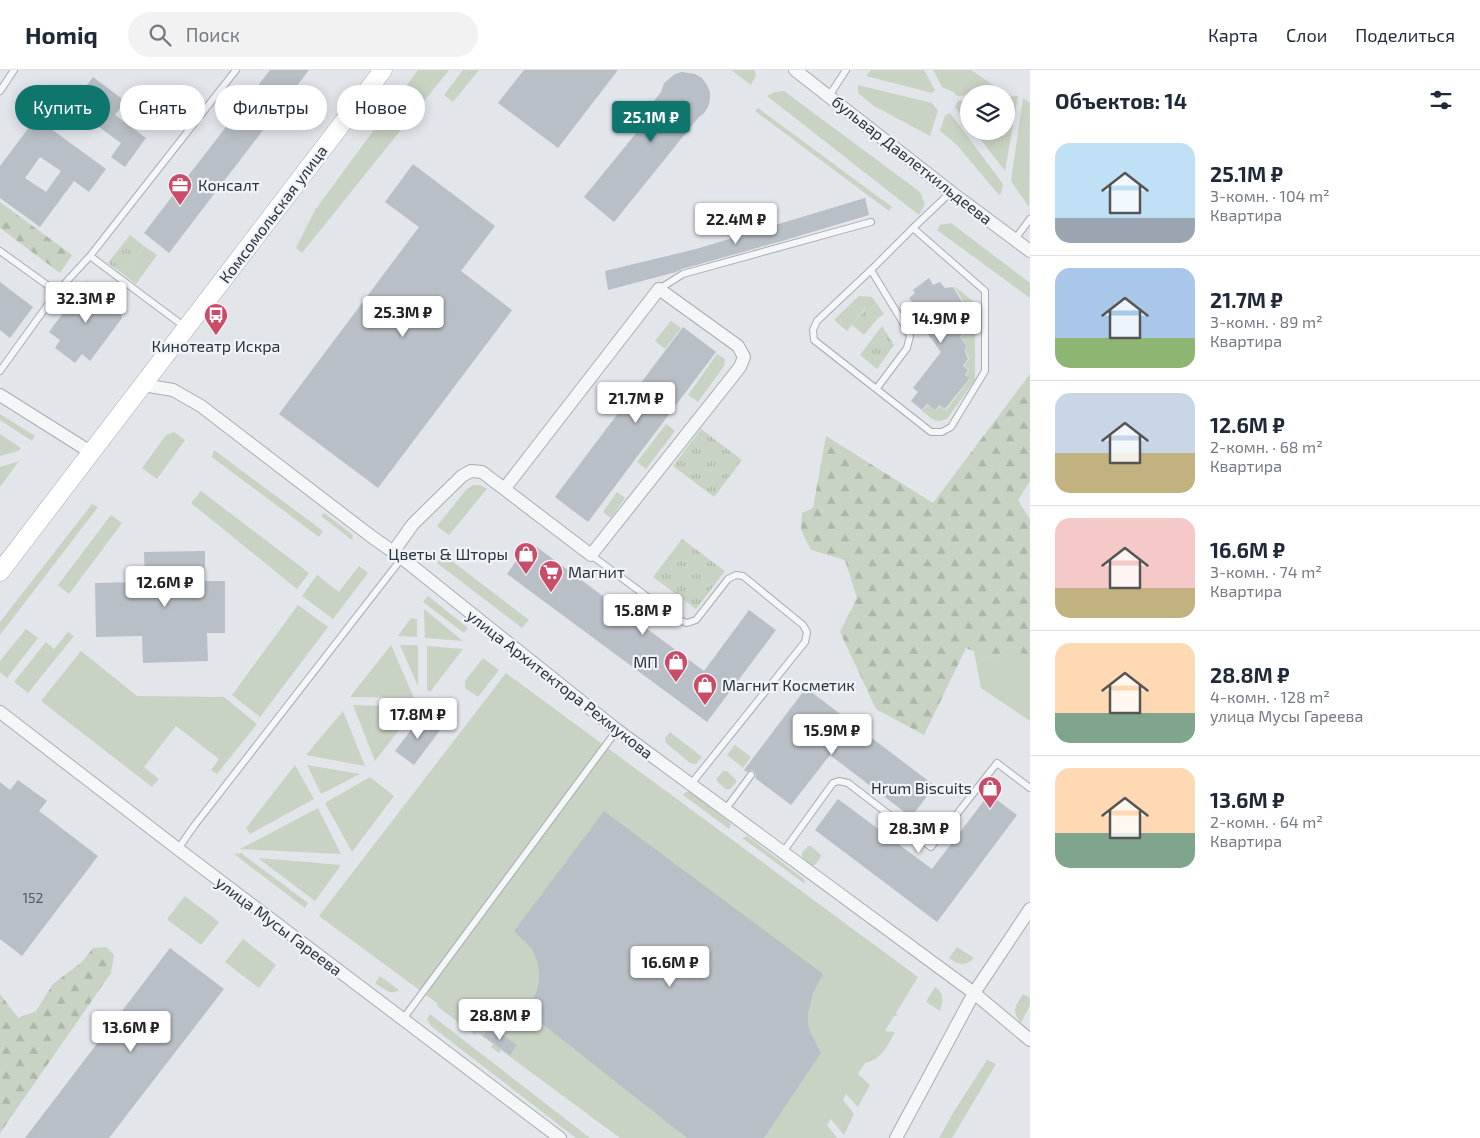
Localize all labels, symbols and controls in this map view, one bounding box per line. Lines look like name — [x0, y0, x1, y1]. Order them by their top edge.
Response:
search box — [128, 12, 478, 57]
text: Homiq — [25, 20, 98, 49]
icon: search — [146, 21, 174, 49]
text: Поиск — [186, 23, 240, 46]
text: Карта — [1208, 24, 1258, 46]
text: Слои — [1286, 24, 1327, 46]
text: Поделиться — [1355, 24, 1455, 46]
chip: Купить — [15, 85, 110, 130]
chip: Снять — [120, 85, 205, 130]
chip: Фильтры — [215, 85, 327, 130]
chip: Новое — [337, 85, 425, 130]
map controls — [960, 85, 1015, 140]
button: layers — [960, 85, 1015, 140]
icon: filters — [1427, 86, 1455, 114]
text: Объектов: 14 — [1055, 88, 1187, 113]
street label: бульвар Давлеткильдеева — [828, 91, 996, 229]
pin: 25.1M ₽ — [605, 100, 697, 143]
text: 25.1M ₽ — [623, 107, 679, 126]
street label: Комсомольская улица — [215, 141, 331, 287]
text: 25.1M ₽ — [1210, 161, 1283, 186]
icon: home — [1095, 163, 1155, 223]
office icon: Консалт — [167, 172, 193, 206]
place label: Консалт — [198, 175, 260, 194]
text: 3-комн. · 104 m² — [1210, 186, 1330, 205]
pin: 22.4M ₽ — [690, 202, 782, 245]
text: Квартира — [1210, 205, 1282, 224]
text: 22.4M ₽ — [706, 209, 766, 228]
pin: 32.3M ₽ — [40, 282, 132, 324]
text: 21.7M ₽ — [1210, 287, 1283, 312]
text: 32.3M ₽ — [57, 288, 115, 307]
icon: home — [1095, 288, 1155, 348]
pin: 25.3M ₽ — [357, 296, 449, 338]
bus stop icon: Кинотеатр Искра — [203, 302, 229, 336]
text: 25.3M ₽ — [374, 302, 432, 321]
pin: 14.9M ₽ — [895, 302, 987, 344]
text: 14.9M ₽ — [912, 308, 970, 327]
text: 3-комн. · 89 m² — [1210, 312, 1323, 331]
text: Квартира — [1210, 331, 1282, 350]
place label: Кинотеатр Искра — [152, 336, 280, 355]
pin: 21.7M ₽ — [590, 382, 682, 424]
text: 21.7M ₽ — [608, 388, 664, 407]
text: 12.6M ₽ — [1210, 412, 1285, 437]
icon: home — [1095, 413, 1155, 473]
text: 2-комн. · 68 m² — [1210, 437, 1323, 456]
text: Квартира — [1210, 456, 1282, 475]
text: 16.6M ₽ — [1210, 537, 1285, 562]
icon: home — [1095, 538, 1155, 598]
shop icon: Цветы & Шторы — [513, 541, 539, 575]
place label: Цветы & Шторы — [388, 544, 508, 563]
supermarket icon: Магнит — [538, 559, 564, 593]
place label: Магнит — [568, 562, 625, 581]
text: 3-комн. · 74 m² — [1210, 562, 1322, 581]
pin: 12.6M ₽ — [119, 566, 211, 608]
text: 12.6M ₽ — [136, 572, 194, 591]
text: Квартира — [1210, 581, 1282, 600]
pin: 15.8M ₽ — [597, 594, 689, 636]
text: 15.8M ₽ — [614, 600, 672, 619]
street label: улица Архитектора Рехмукова — [463, 605, 657, 763]
shop icon: МП — [663, 649, 689, 683]
place label: МП — [633, 652, 658, 671]
text: 28.8M ₽ — [1210, 662, 1290, 687]
icon: home — [1095, 663, 1155, 723]
shop icon: Магнит Косметик — [692, 672, 718, 706]
place label: Магнит Косметик — [722, 675, 855, 694]
text: 4-комн. · 128 m² — [1210, 687, 1330, 706]
pin: 17.8M ₽ — [372, 698, 464, 740]
text: 17.8M ₽ — [390, 704, 446, 723]
text: улица Мусы Гареева — [1210, 706, 1363, 725]
pin: 15.9M ₽ — [786, 714, 878, 756]
text: 15.9M ₽ — [804, 720, 860, 739]
shop icon: Hrum Biscuits — [977, 775, 1003, 809]
place label: Hrum Biscuits — [871, 778, 972, 797]
text: 13.6M ₽ — [1210, 787, 1285, 812]
icon: home — [1095, 788, 1155, 848]
pin: 28.3M ₽ — [873, 812, 965, 854]
text: 2-комн. · 64 m² — [1210, 812, 1323, 831]
text: 28.3M ₽ — [889, 818, 949, 837]
text: Квартира — [1210, 831, 1282, 850]
street label: улица Мусы Гареева — [212, 872, 346, 980]
house number: 152 — [23, 889, 44, 906]
pin: 16.6M ₽ — [624, 946, 716, 988]
text: 16.6M ₽ — [641, 952, 699, 971]
pin: 28.8M ₽ — [454, 998, 546, 1041]
text: 28.8M ₽ — [470, 1005, 530, 1024]
pin: 13.6M ₽ — [85, 1010, 177, 1053]
text: 13.6M ₽ — [103, 1017, 159, 1036]

